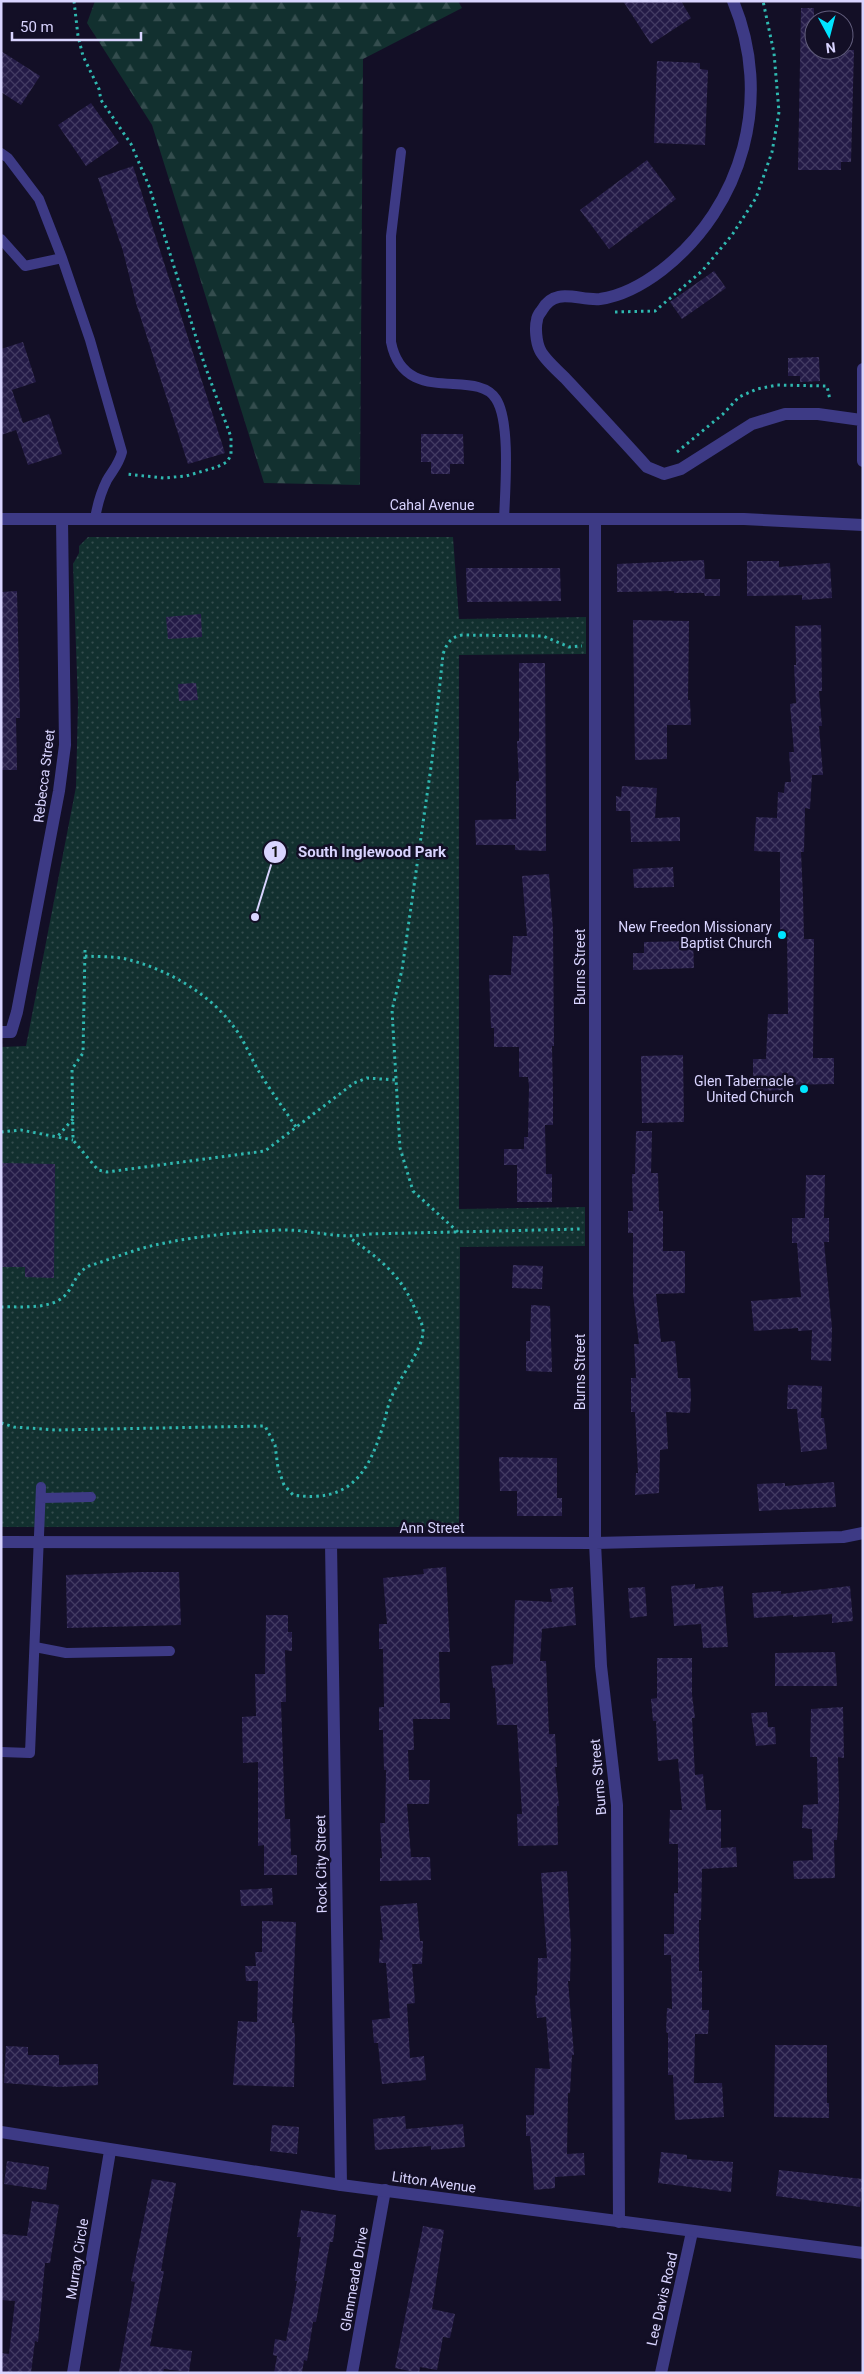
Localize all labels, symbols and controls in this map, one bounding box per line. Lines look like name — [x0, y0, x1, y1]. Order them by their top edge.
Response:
scale bar — [12, 10, 141, 42]
north arrow — [804, 10, 854, 60]
text: 50 m — [20, 18, 54, 36]
text: N — [825, 39, 836, 56]
street label: Cahal Avenue — [390, 497, 474, 513]
street label: Rebecca Street — [30, 728, 58, 824]
callout: South Inglewood Park — [263, 837, 456, 867]
text: 1 — [271, 843, 279, 861]
text: South Inglewood Park — [298, 843, 447, 861]
place label: New Freedon Missionary Baptist Church — [618, 919, 772, 951]
street label: Burns Street — [572, 928, 588, 1005]
marker: New Freedon Missionary Baptist Church — [776, 929, 788, 941]
place label: Glen Tabernacle United Church — [694, 1073, 794, 1105]
marker: Glen Tabernacle United Church — [798, 1083, 810, 1095]
street label: Burns Street — [572, 1333, 588, 1410]
street label: Ann Street — [399, 1520, 465, 1536]
street label: Burns Street — [587, 1738, 609, 1816]
street label: Rock City Street — [312, 1814, 330, 1913]
street label: Litton Avenue — [391, 2168, 477, 2196]
street label: Murray Circle — [63, 2217, 91, 2301]
street label: Glenmeade Drive — [337, 2226, 371, 2332]
street label: Lee Davis Road — [643, 2251, 681, 2347]

